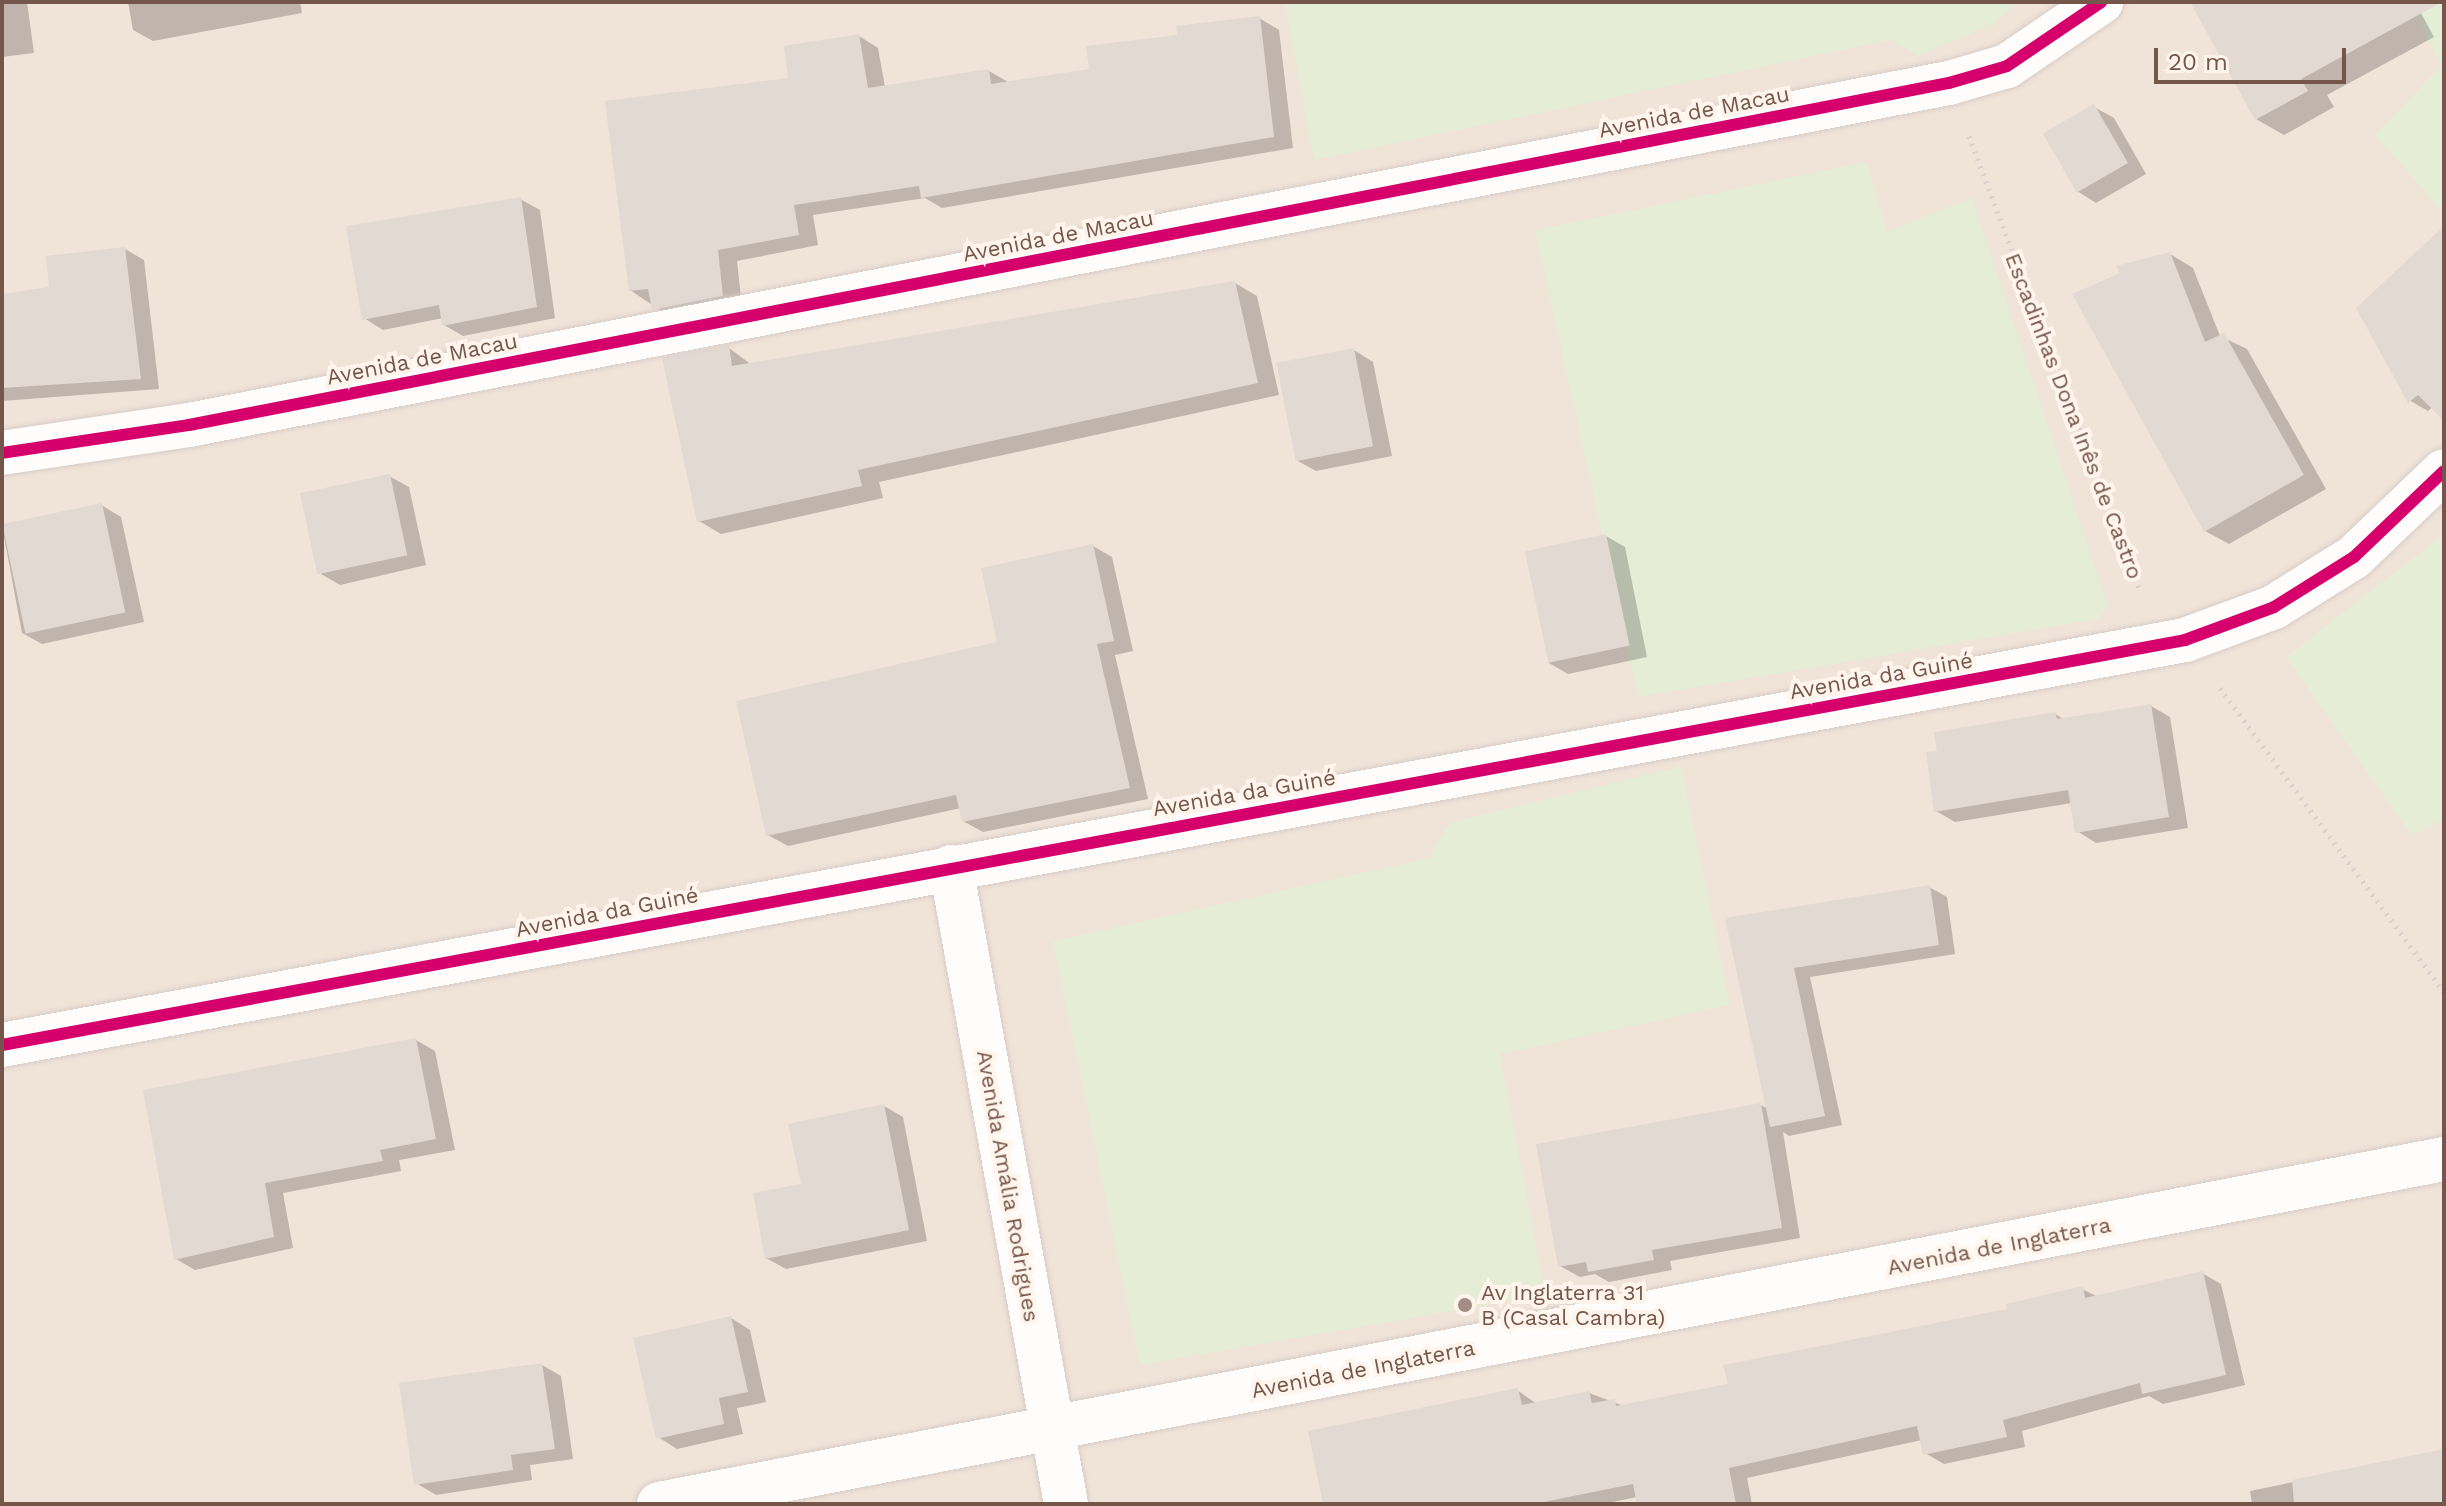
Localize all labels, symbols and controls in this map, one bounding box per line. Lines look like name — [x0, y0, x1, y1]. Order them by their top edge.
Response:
scale bar — [2158, 32, 2350, 82]
text: 20 m — [2168, 48, 2228, 76]
street label: Avenida de Macau — [1596, 80, 1792, 144]
street label: Avenida de Macau — [960, 204, 1156, 268]
street label: Escadinhas Dona Inês de Castro — [1999, 249, 2149, 583]
street label: Avenida de Macau — [324, 327, 520, 391]
street label: Avenida da Guiné — [1787, 647, 1975, 705]
street label: Avenida da Guiné — [1150, 764, 1338, 822]
street label: Avenida da Guiné — [513, 881, 701, 943]
street label: Avenida Amália Rodrigues — [971, 1047, 1045, 1325]
street label: Avenida de Inglaterra — [1885, 1211, 2113, 1281]
place label: Av Inglaterra 31 B (Casal Cambra) — [1481, 1279, 1666, 1330]
marker: Av Inglaterra 31 B (Casal Cambra) — [1456, 1296, 1474, 1314]
street label: Avenida de Inglaterra — [1249, 1334, 1477, 1404]

